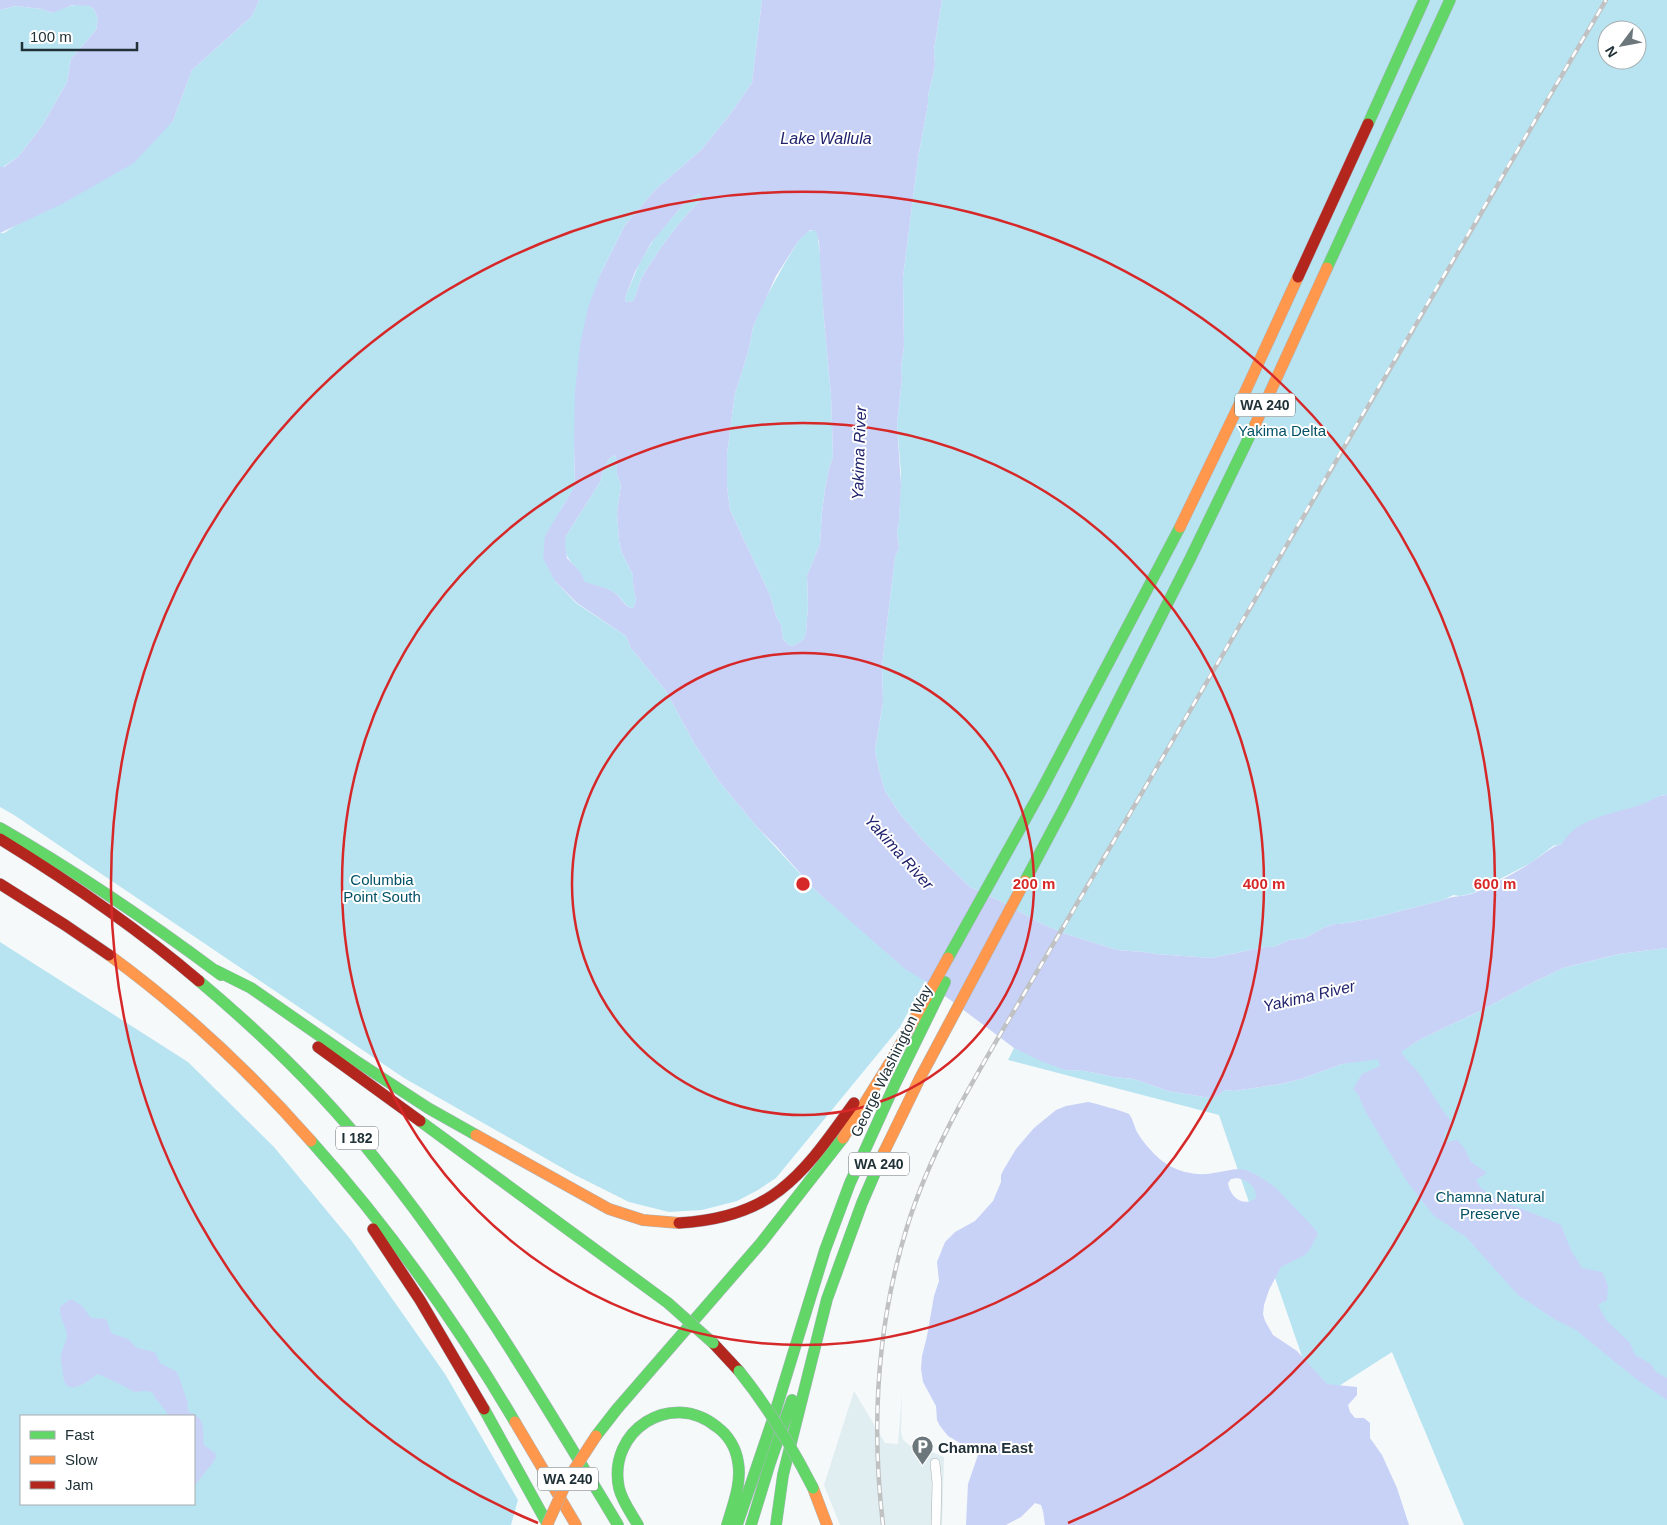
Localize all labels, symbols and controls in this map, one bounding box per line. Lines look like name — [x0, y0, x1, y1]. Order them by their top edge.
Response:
scale bar — [22, 20, 138, 52]
north arrow — [1597, 20, 1647, 70]
text: 100 m — [30, 28, 72, 45]
text: N — [1602, 43, 1620, 60]
water label: Lake Wallula — [780, 130, 872, 147]
road number: WA 240 — [1235, 394, 1295, 416]
water label: Yakima River — [849, 405, 869, 500]
park label: Yakima Delta — [1238, 422, 1327, 439]
water label: Yakima River — [861, 811, 937, 893]
park label: Columbia Point South — [343, 871, 421, 905]
centre of rings — [794, 875, 812, 893]
text: 200 m — [1013, 875, 1055, 892]
text: 400 m — [1243, 875, 1285, 892]
text: 600 m — [1474, 875, 1516, 892]
water label: Yakima River — [1261, 977, 1357, 1015]
street label: George Washington Way — [847, 982, 935, 1140]
road number: I 182 — [336, 1126, 378, 1150]
road number: WA 240 — [849, 1152, 909, 1176]
park label: Chamna Natural Preserve — [1435, 1188, 1545, 1222]
legend — [20, 1415, 195, 1505]
text: Fast — [65, 1426, 95, 1443]
parking icon: Chamna East — [910, 1435, 934, 1466]
place label: Chamna East — [938, 1439, 1033, 1456]
text: Slow — [65, 1451, 98, 1468]
road number: WA 240 — [538, 1468, 598, 1490]
text: Jam — [65, 1476, 93, 1493]

